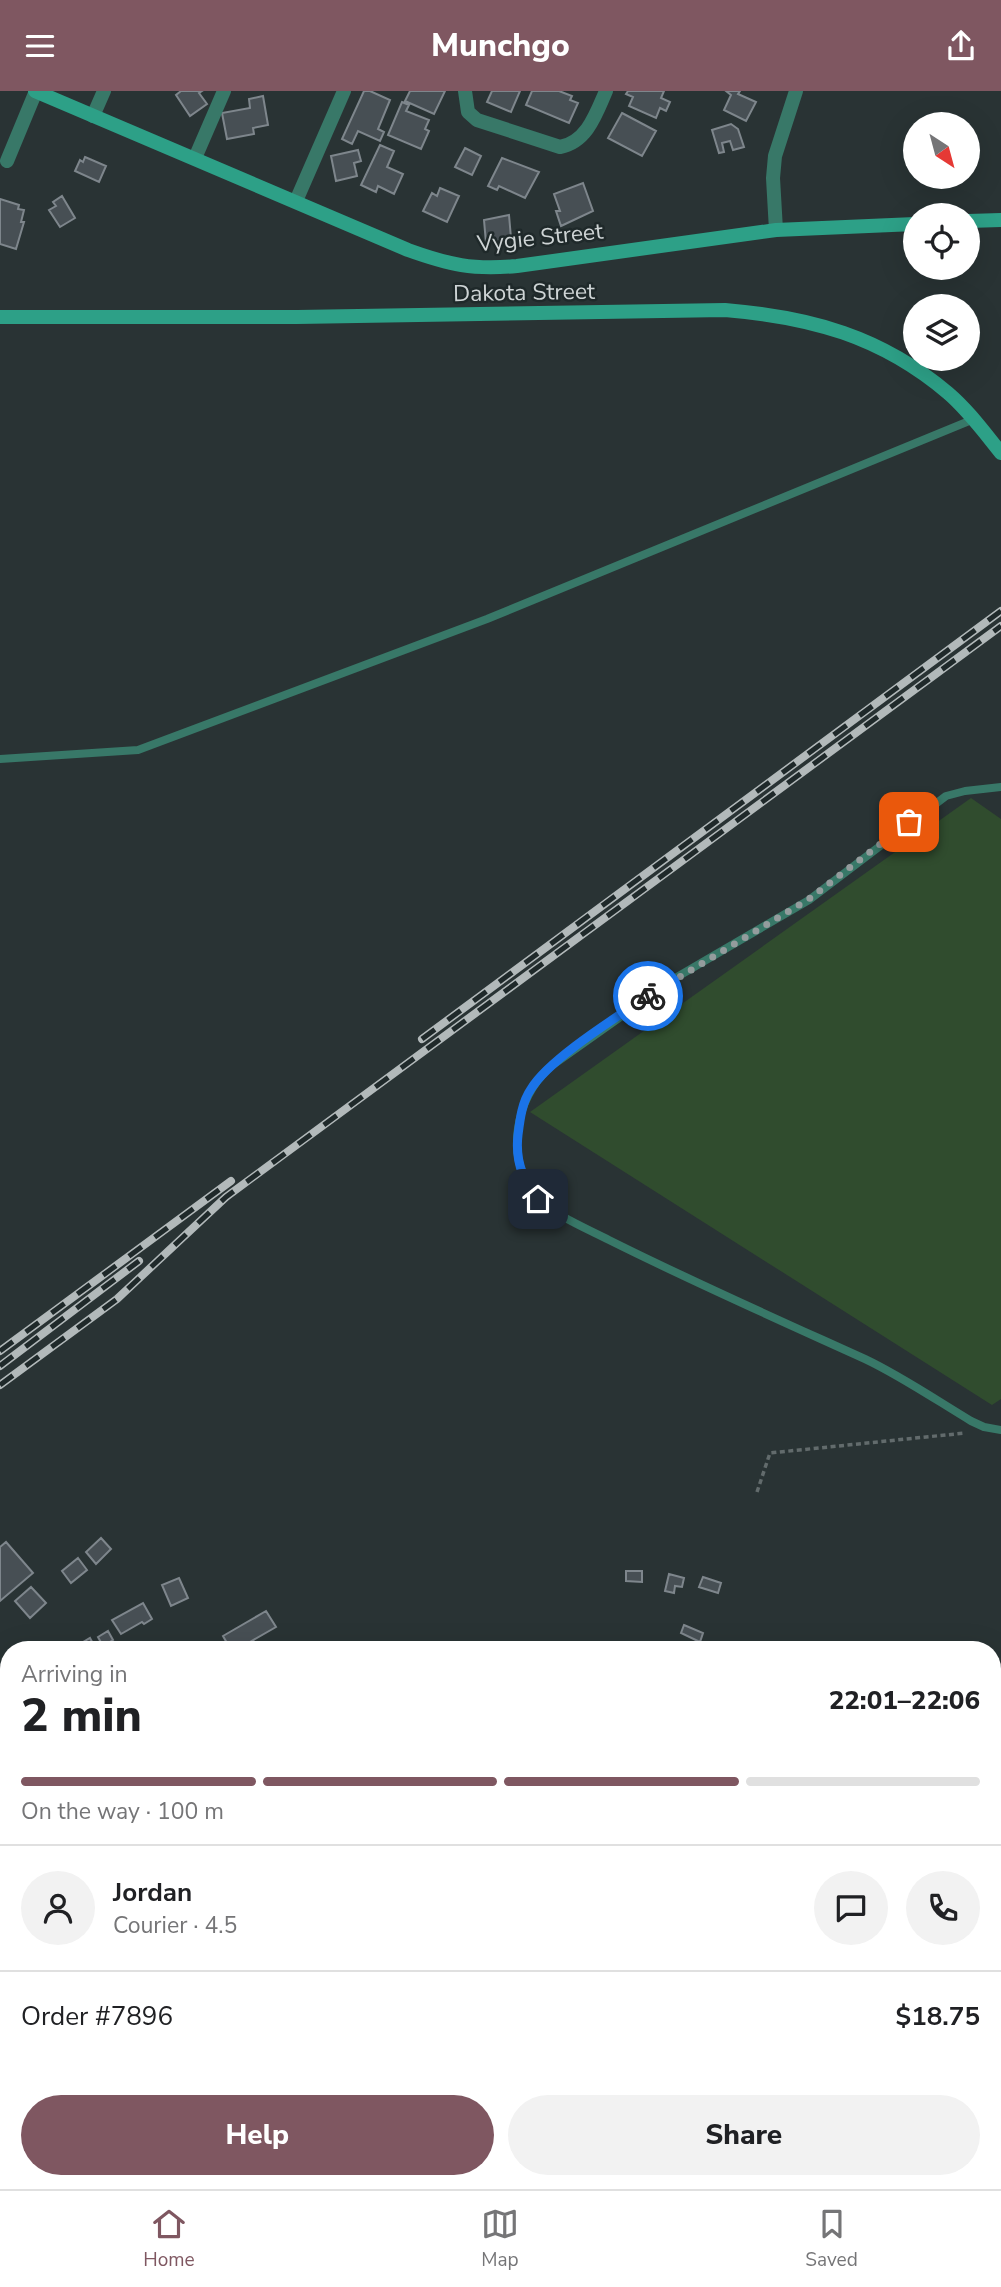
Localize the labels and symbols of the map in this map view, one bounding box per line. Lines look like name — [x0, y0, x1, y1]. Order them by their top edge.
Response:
north arrow — [903, 112, 980, 189]
street label: Vygie Street — [474, 215, 606, 260]
street label: Dakota Street — [453, 276, 596, 309]
pin — [879, 792, 939, 852]
courier — [613, 961, 683, 1031]
pin — [508, 1169, 568, 1229]

